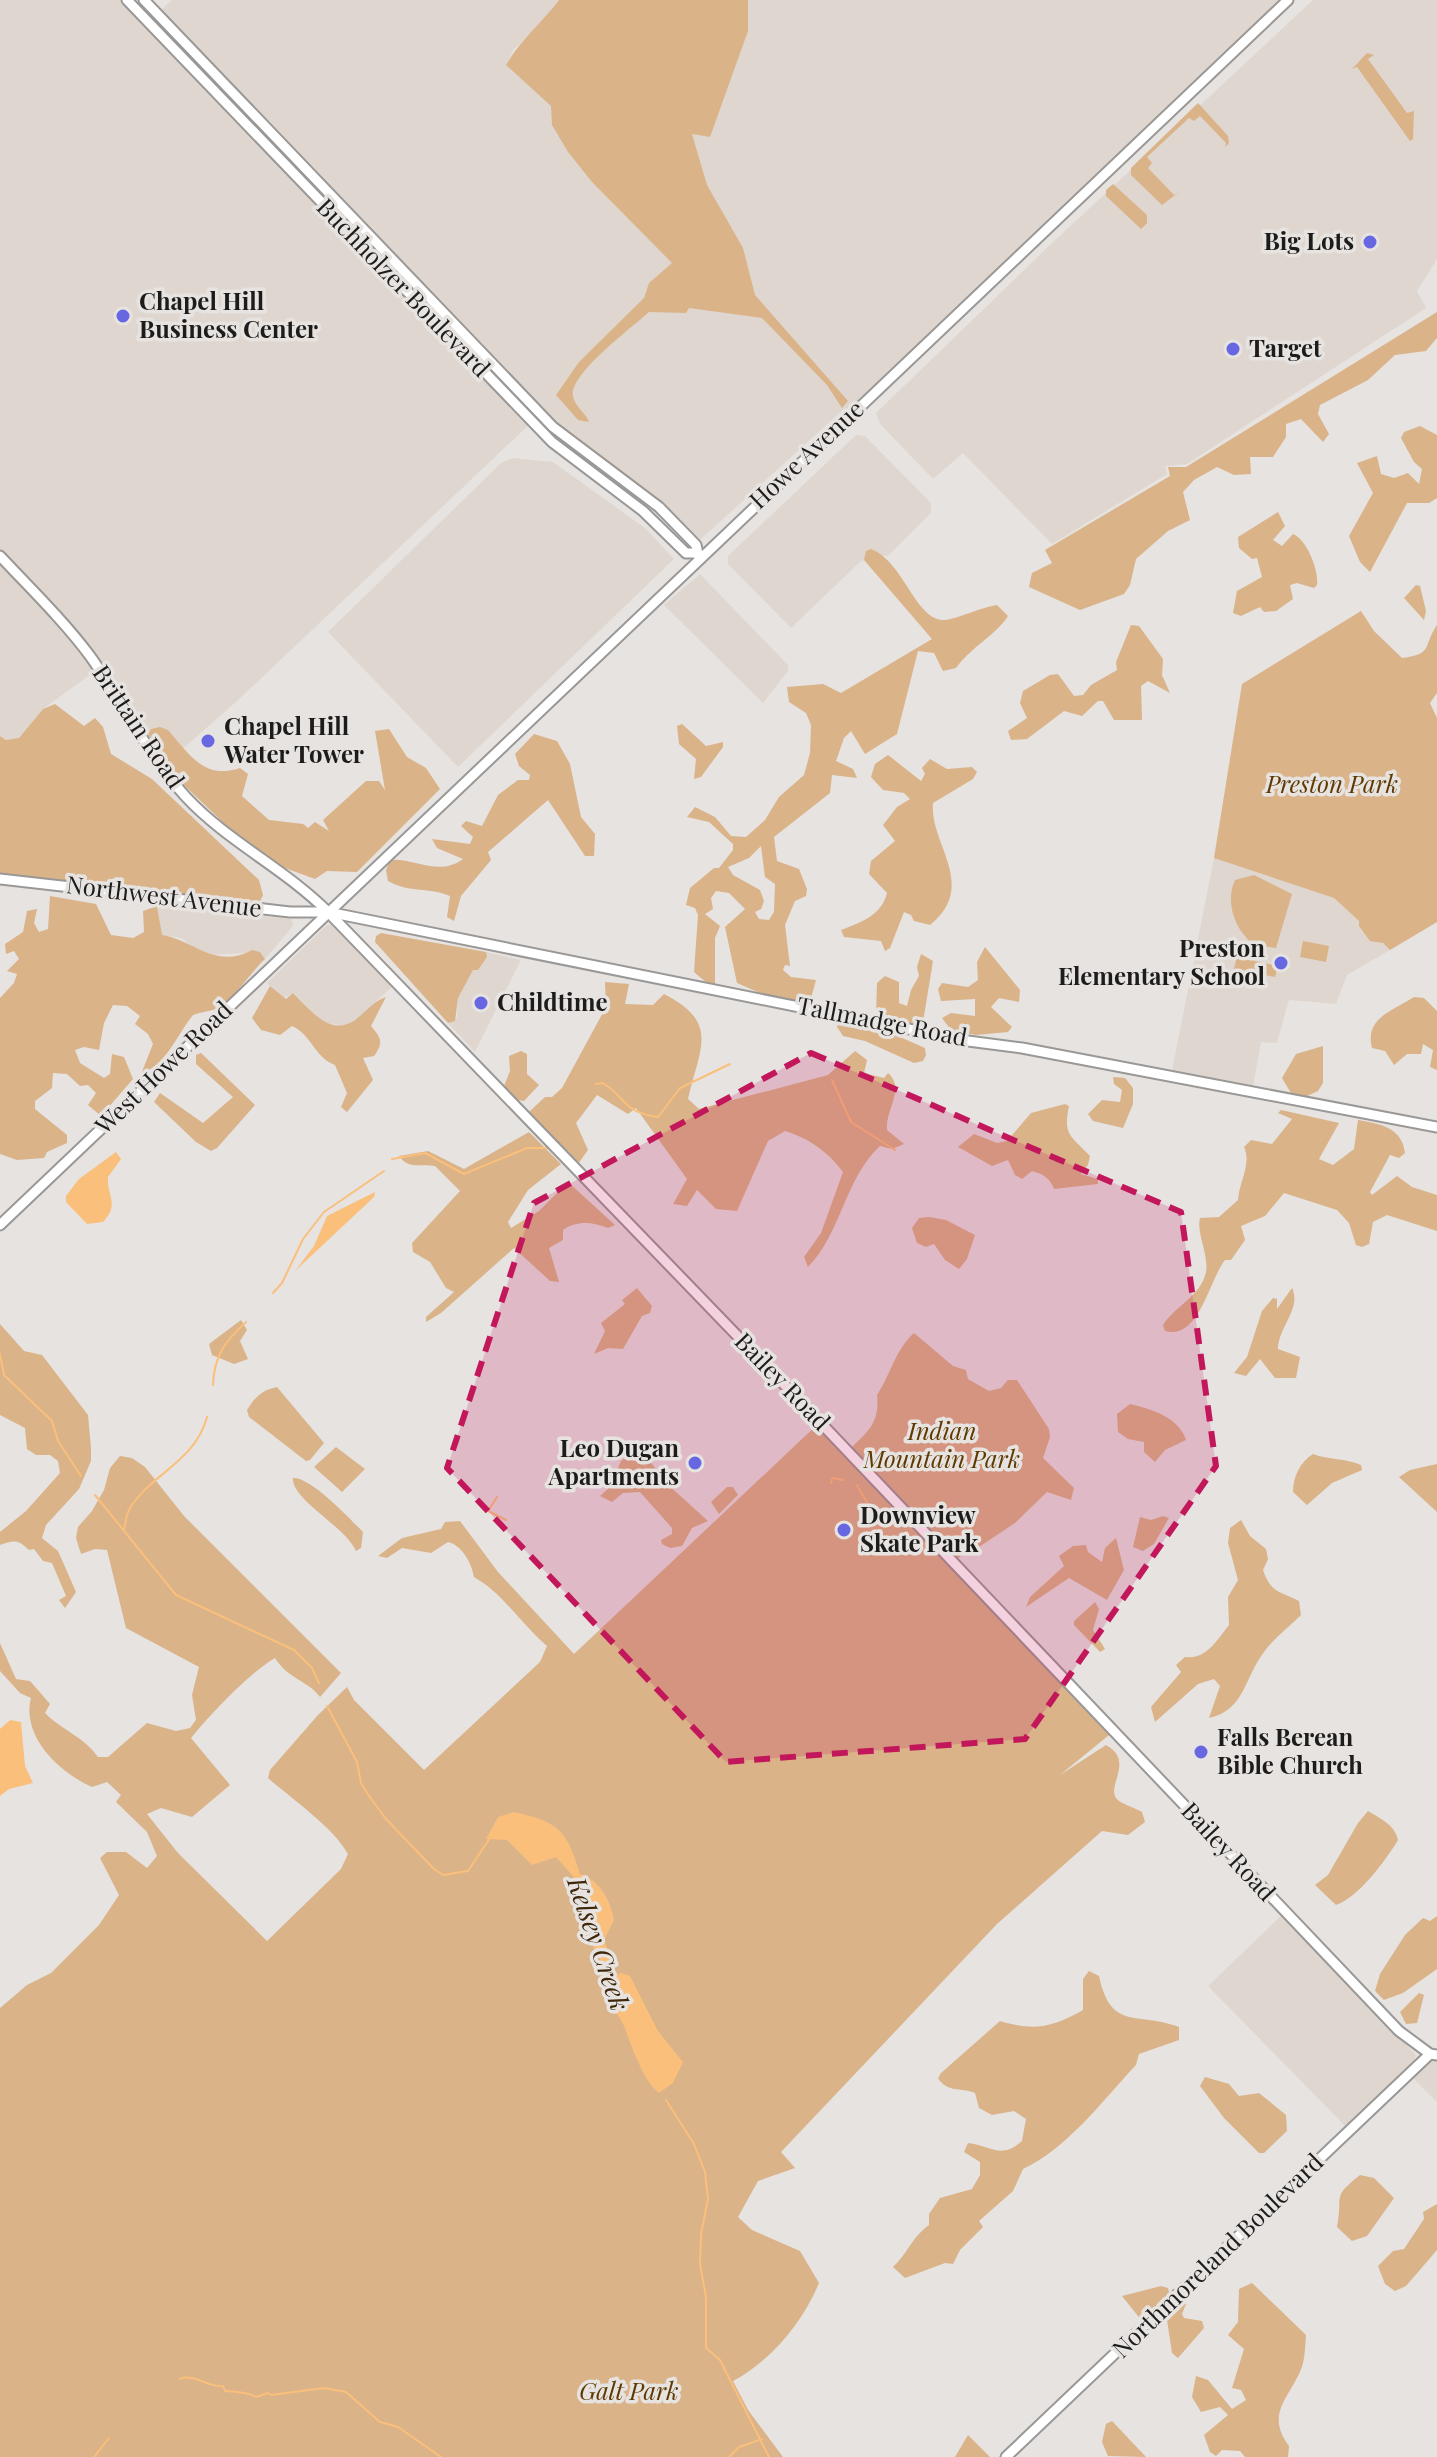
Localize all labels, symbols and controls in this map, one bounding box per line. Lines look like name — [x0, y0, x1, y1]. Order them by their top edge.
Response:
street label: Buchholzer Boulevard — [311, 190, 498, 383]
place label: Big Lots — [1264, 224, 1354, 256]
marker: Big Lots — [1361, 233, 1379, 251]
place label: Chapel Hill Business Center — [139, 284, 319, 344]
marker: Chapel Hill Business Center — [114, 307, 132, 325]
place label: Target — [1249, 331, 1322, 363]
marker: Target — [1224, 340, 1242, 358]
street label: Howe Avenue — [742, 392, 870, 515]
street label: Brittain Road — [87, 658, 193, 794]
place label: Chapel Hill Water Tower — [223, 709, 365, 769]
marker: Chapel Hill Water Tower — [199, 732, 217, 750]
park label: Preston Park — [1265, 767, 1398, 799]
street label: Northwest Avenue — [65, 867, 264, 923]
place label: Preston Elementary School — [1058, 931, 1266, 991]
marker: Preston Elementary School — [1272, 954, 1290, 972]
place label: Childtime — [497, 985, 607, 1017]
street label: Tallmadge Road — [795, 988, 970, 1052]
street label: West Howe Road — [86, 993, 238, 1141]
marker: Childtime — [472, 994, 490, 1012]
street label: Bailey Road — [729, 1325, 838, 1437]
park label: Indian Mountain Park — [863, 1414, 1020, 1474]
place label: Leo Dugan Apartments — [548, 1431, 679, 1491]
marker: Leo Dugan Apartments — [686, 1454, 704, 1472]
place label: Downview Skate Park — [860, 1498, 979, 1558]
marker: Downview Skate Park — [835, 1521, 853, 1539]
place label: Falls Berean Bible Church — [1217, 1720, 1363, 1780]
marker: Falls Berean Bible Church — [1192, 1743, 1210, 1761]
street label: Bailey Road — [1175, 1794, 1284, 1907]
water label: Kelsey Creek — [560, 1871, 639, 2015]
street label: Northmoreland Boulevard — [1104, 2145, 1329, 2364]
park label: Galt Park — [579, 2374, 679, 2406]

